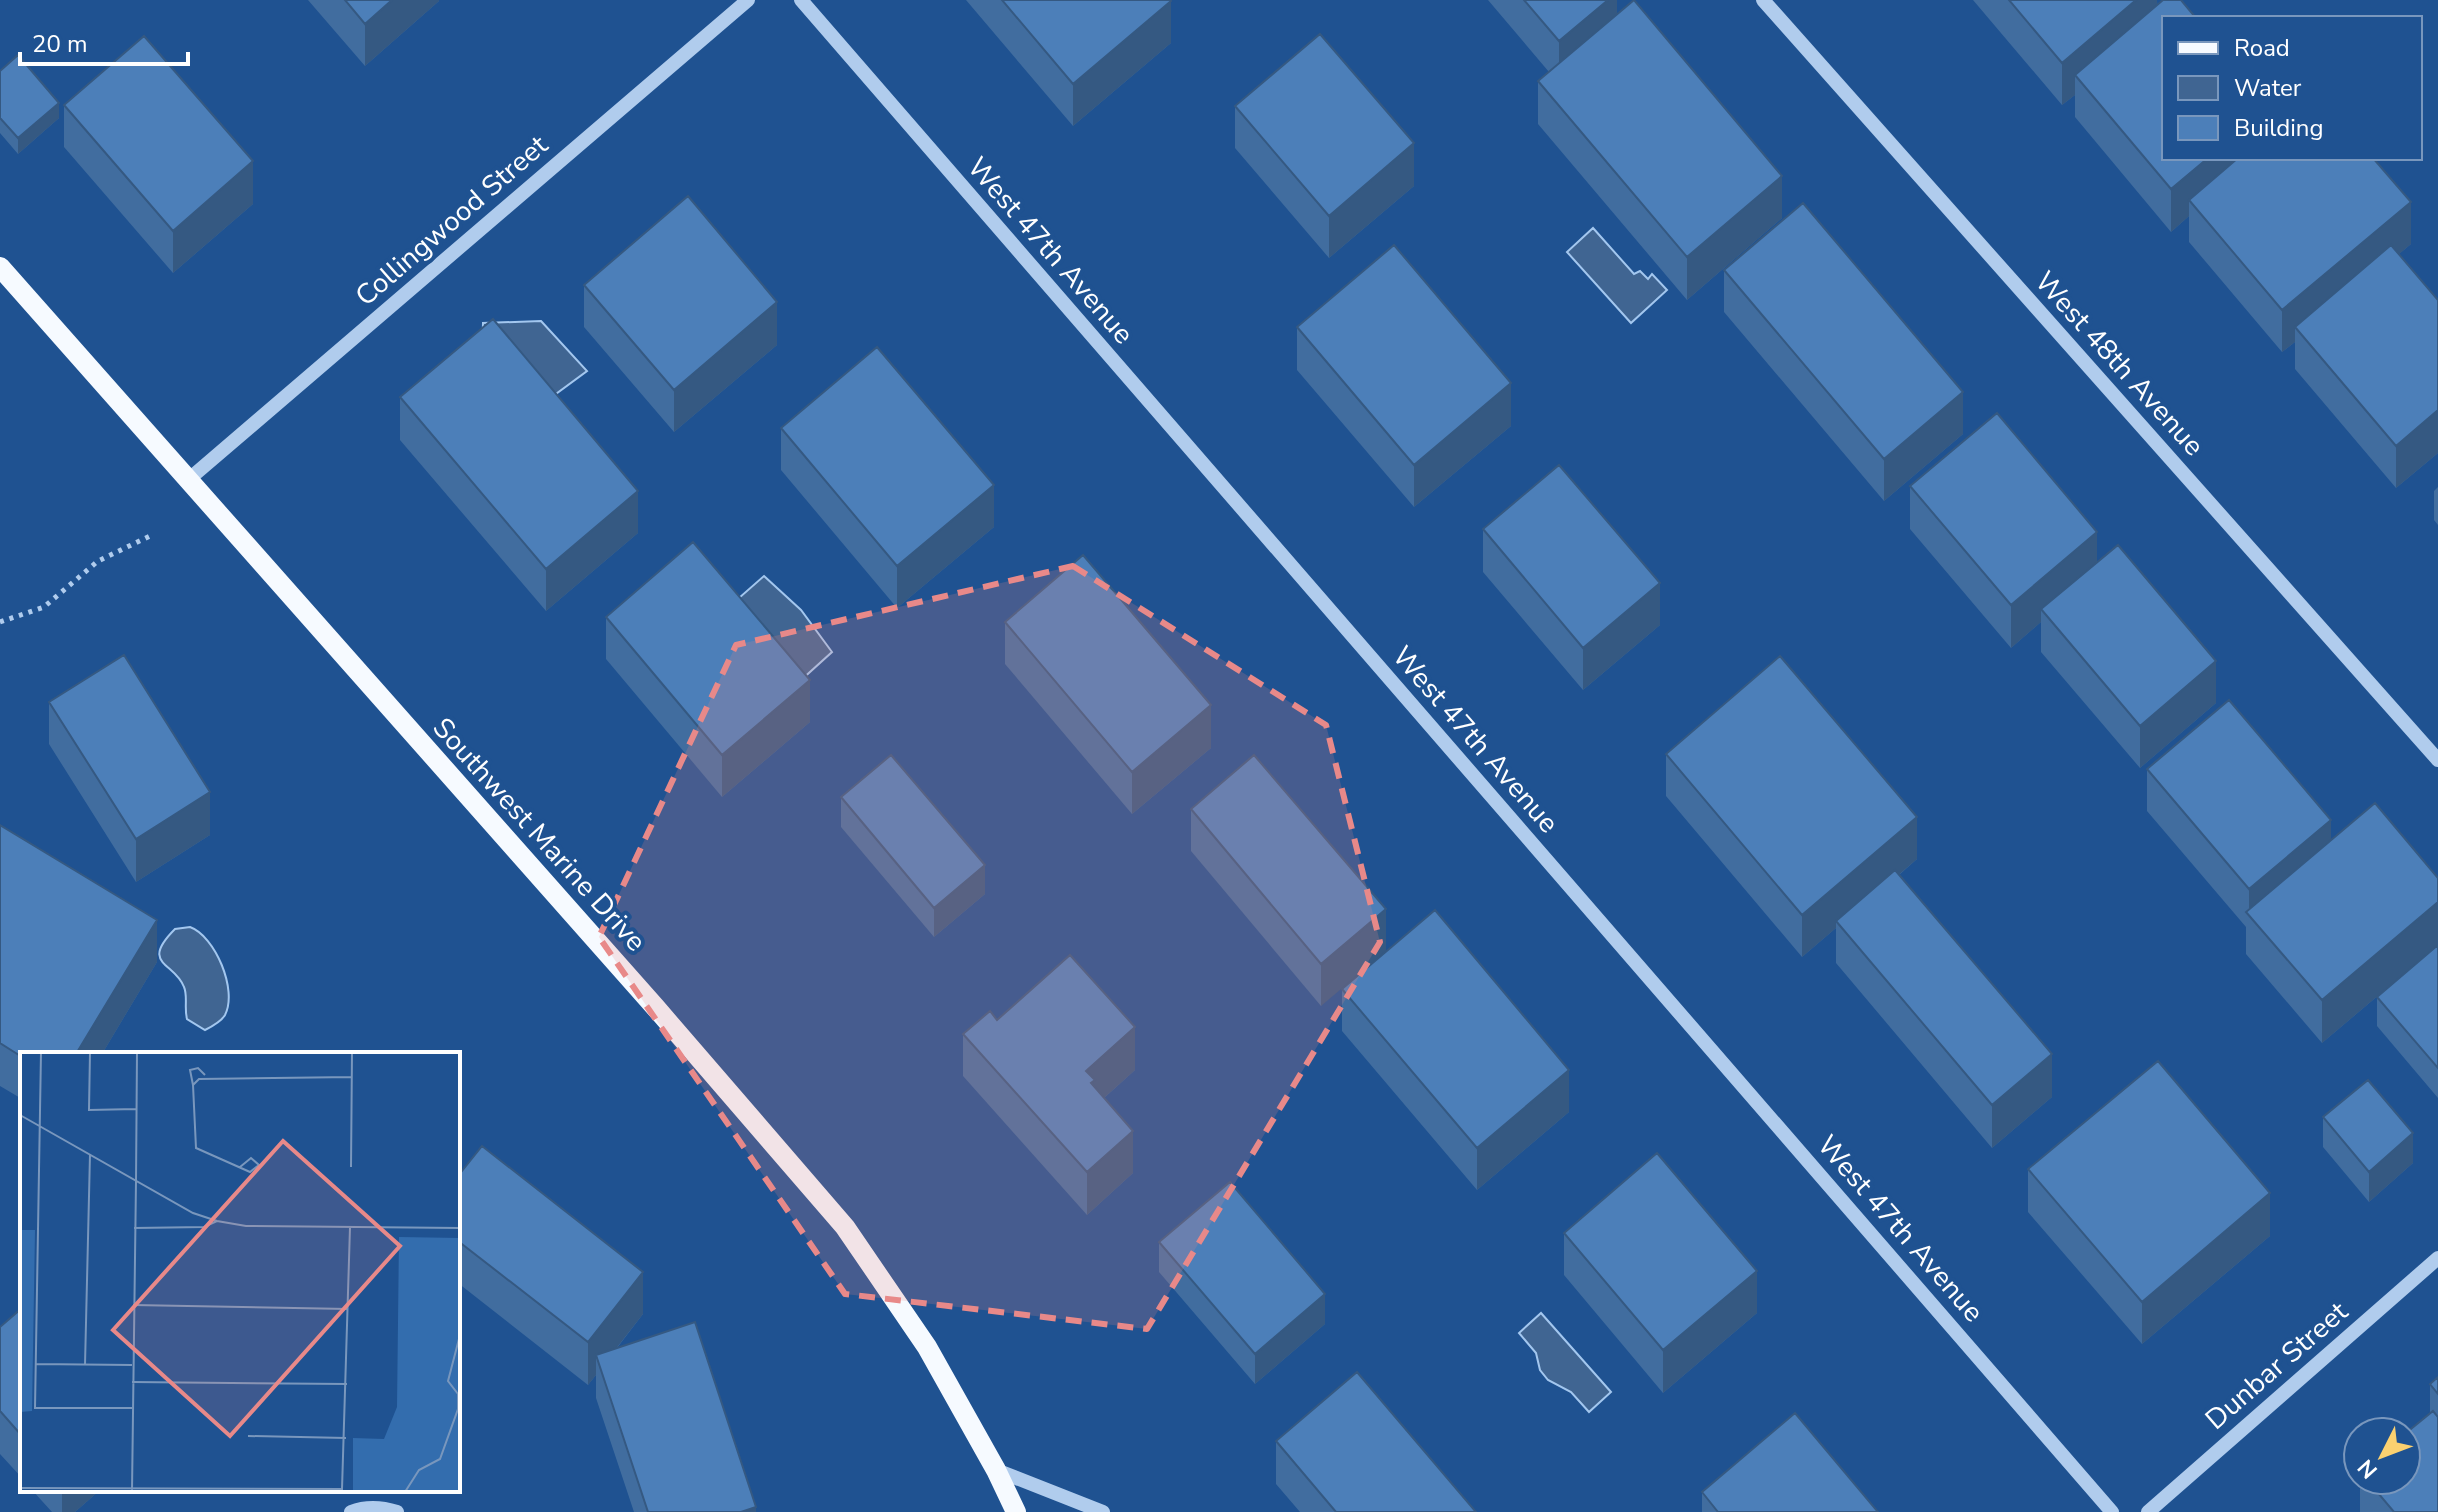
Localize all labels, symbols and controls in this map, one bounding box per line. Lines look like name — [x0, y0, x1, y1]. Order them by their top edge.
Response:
scale bar — [20, 16, 188, 66]
legend — [2162, 16, 2422, 160]
text: 20 m — [32, 28, 88, 60]
text: Road — [2234, 32, 2290, 64]
text: Water — [2234, 72, 2302, 104]
text: Building — [2234, 112, 2324, 144]
street label: Collingwood Street — [347, 127, 556, 315]
street label: West 47th Avenue — [958, 149, 1142, 352]
street label: West 48th Avenue — [2026, 263, 2212, 464]
street label: West 47th Avenue — [1383, 638, 1567, 841]
street label: Southwest Marine Drive — [424, 710, 655, 960]
inset map — [20, 1052, 460, 1492]
street label: West 47th Avenue — [1808, 1127, 1992, 1330]
street label: Dunbar Street — [2197, 1293, 2356, 1438]
north arrow — [2342, 1416, 2422, 1496]
text: N — [2351, 1453, 2385, 1485]

